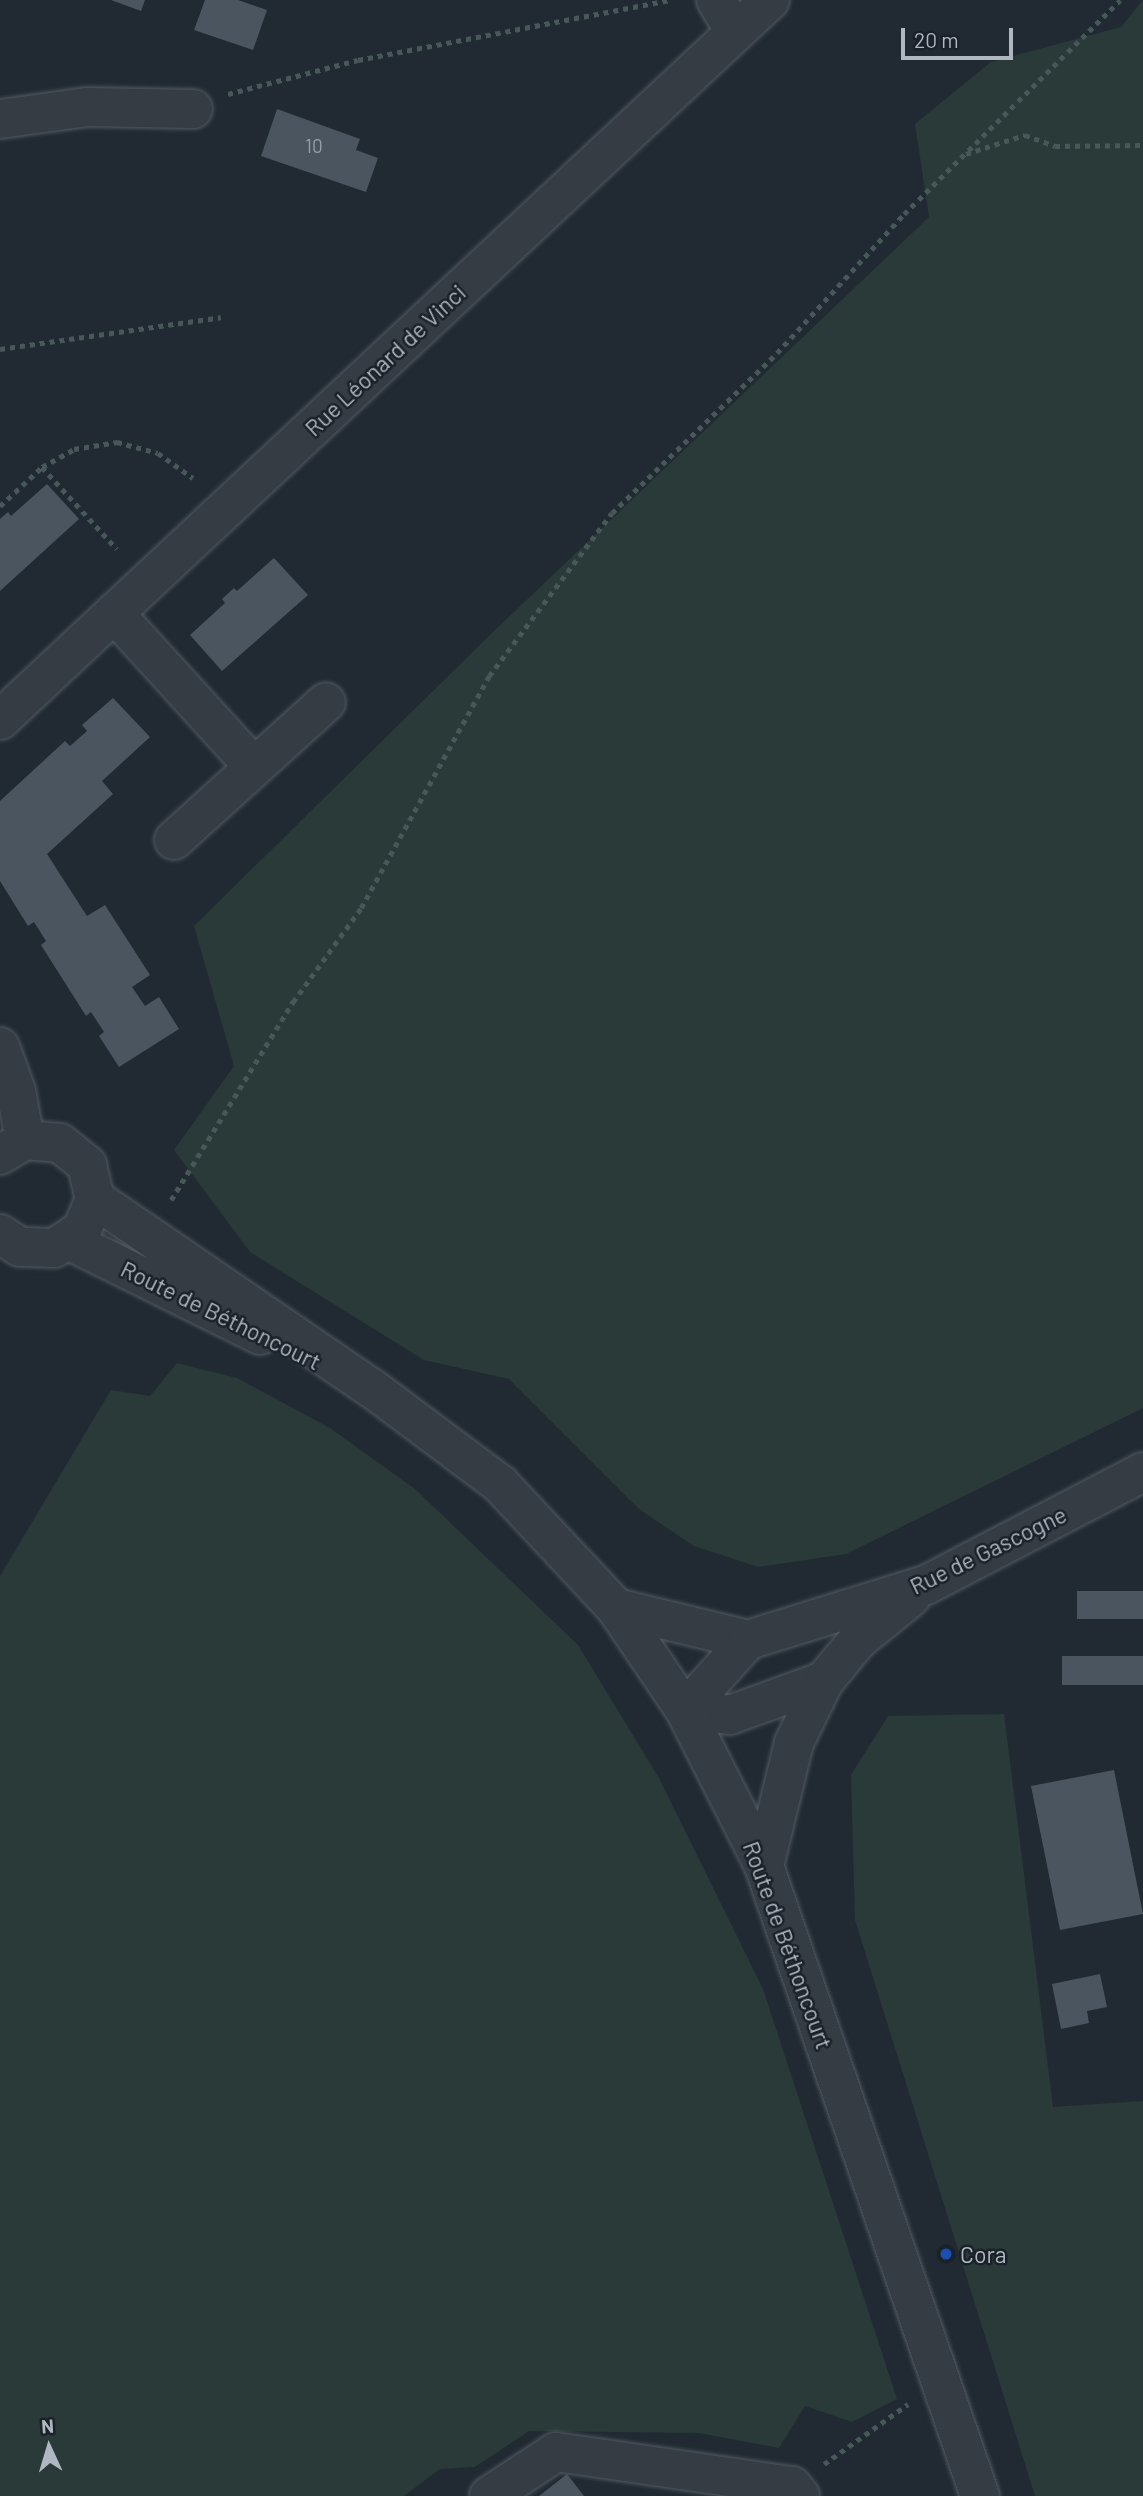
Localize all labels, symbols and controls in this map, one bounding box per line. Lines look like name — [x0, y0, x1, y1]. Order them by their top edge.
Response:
scale bar — [905, 14, 1017, 58]
text: 20 m — [914, 27, 959, 52]
house number: 10 — [305, 135, 323, 157]
street label: Rue Léonard de Vinci — [299, 278, 471, 442]
street label: Route de Béthoncourt — [117, 1255, 325, 1375]
street label: Rue de Gascogne — [905, 1500, 1071, 1600]
street label: Route de Béthoncourt — [738, 1837, 838, 2053]
place label: Cora — [960, 2240, 1007, 2268]
marker: Cora — [938, 2246, 954, 2262]
north arrow — [14, 2412, 84, 2482]
text: N — [40, 2414, 55, 2437]

